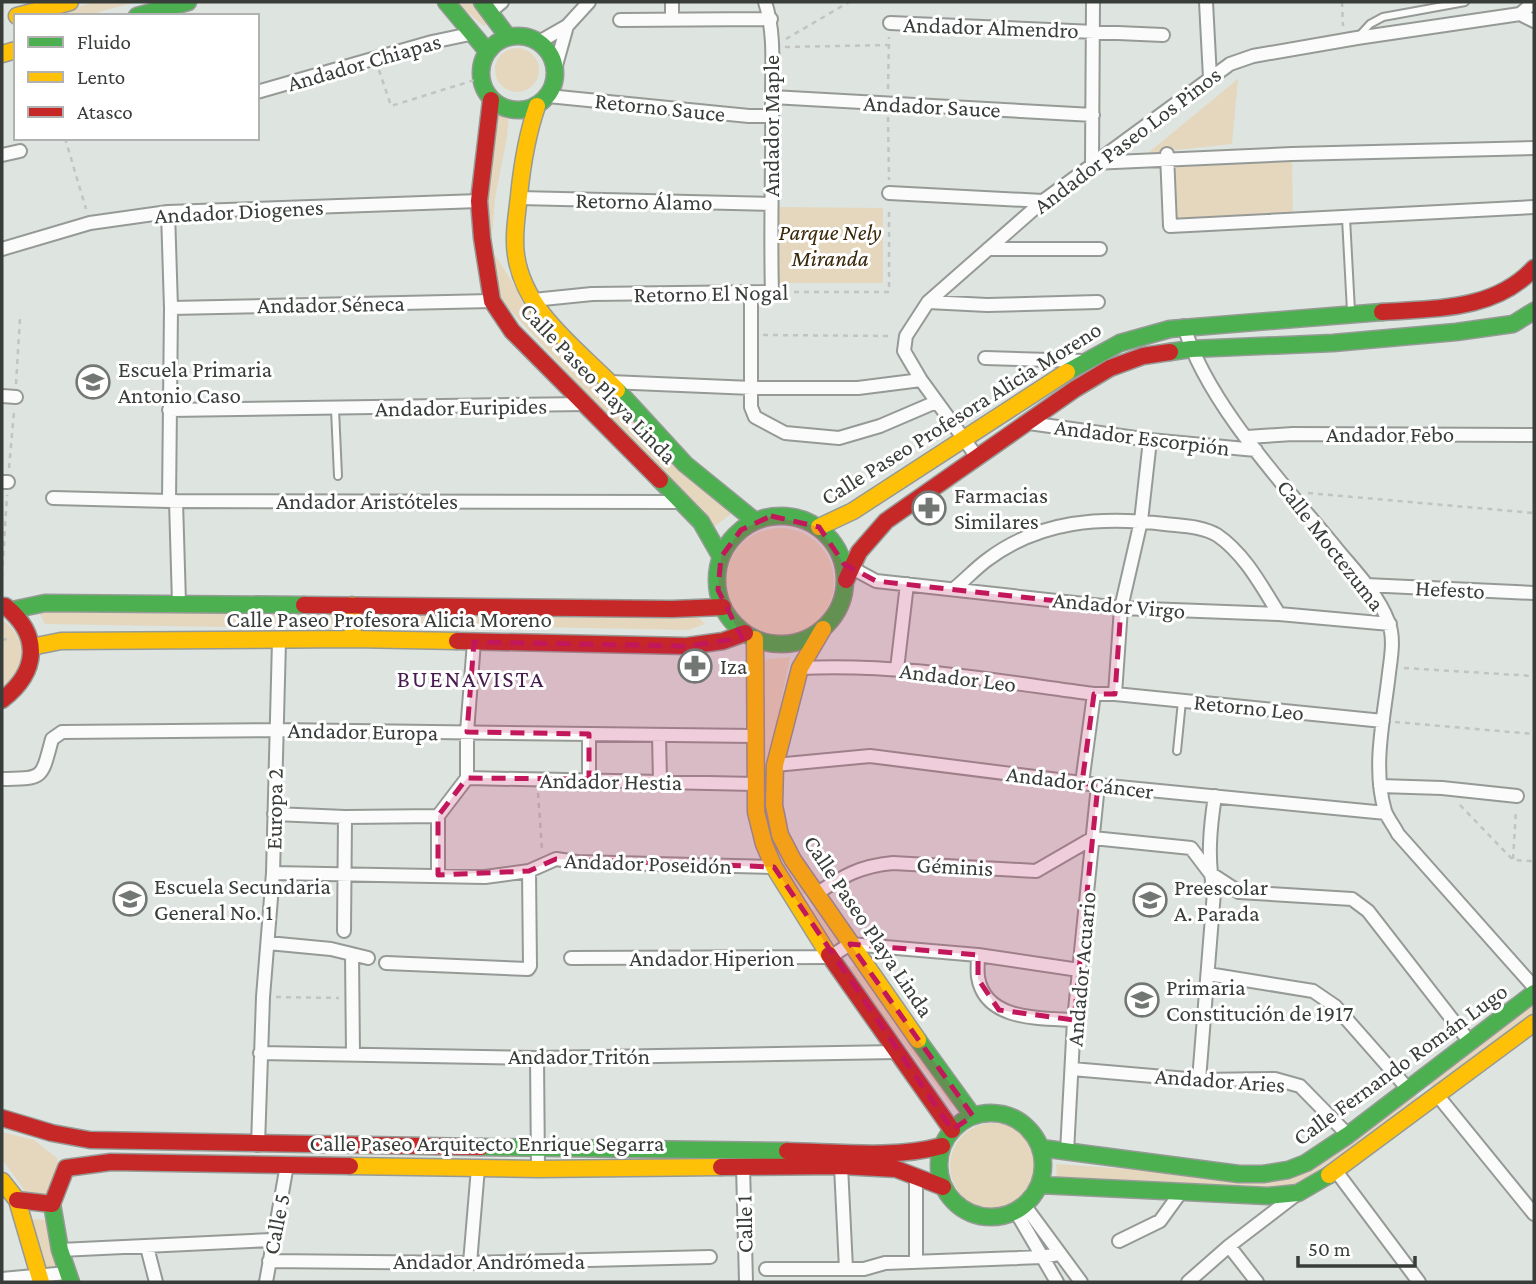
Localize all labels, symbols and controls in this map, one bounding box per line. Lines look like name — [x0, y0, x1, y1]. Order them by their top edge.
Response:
street label: Andador Almendro — [903, 11, 1079, 43]
legend — [14, 14, 259, 140]
street label: Andador Chiapas — [284, 28, 444, 96]
text: Fluido — [77, 30, 131, 54]
street label: Andador Maple — [758, 55, 784, 197]
street label: Andador Paseo Los Pinos — [1028, 61, 1226, 219]
text: Lento — [77, 65, 125, 89]
street label: Retorno Sauce — [594, 87, 726, 127]
street label: Andador Sauce — [863, 89, 1001, 123]
text: Atasco — [77, 100, 133, 124]
street label: Retorno Álamo — [575, 187, 713, 215]
street label: Andador Diogenes — [154, 194, 324, 228]
park label: Parque Nely Miranda — [778, 219, 882, 271]
street label: Retorno El Nogal — [633, 279, 789, 307]
street label: Andador Séneca — [257, 290, 405, 318]
street label: Calle Paseo Playa Linda — [516, 297, 683, 469]
street label: Calle Paseo Profesora Alicia Moreno — [816, 316, 1106, 510]
place label: Escuela Primaria Antonio Caso — [118, 356, 272, 408]
school or university icon: Escuela Primaria Antonio Caso — [74, 363, 112, 401]
street label: Andador Euripides — [375, 392, 547, 422]
street label: Andador Escorpión — [1053, 413, 1231, 461]
street label: Andador Febo — [1326, 421, 1454, 447]
street label: Calle Moctezuma — [1272, 474, 1390, 616]
place label: Farmacias Similares — [954, 482, 1048, 534]
street label: Andador Aristóteles — [276, 488, 458, 514]
pharmacy icon: Farmacias Similares — [910, 489, 948, 527]
street label: Hefesto — [1414, 574, 1486, 604]
street label: Andador Virgo — [1052, 586, 1186, 624]
street label: Calle Paseo Profesora Alicia Moreno — [226, 606, 552, 632]
pharmacy icon: Iza — [676, 647, 714, 685]
place label: Iza — [720, 653, 748, 679]
street label: Andador Leo — [898, 657, 1018, 697]
district label: BUENAVISTA — [397, 665, 545, 692]
street label: Retorno Leo — [1193, 688, 1305, 726]
street label: Andador Europa — [288, 717, 439, 745]
street label: Andador Cáncer — [1005, 760, 1155, 804]
street label: Andador Hestia — [539, 767, 683, 795]
street label: Europa 2 — [260, 768, 288, 850]
street label: Calle Paseo Playa Linda — [799, 830, 940, 1022]
street label: Andador Poseidón — [564, 847, 732, 879]
street label: Géminis — [916, 851, 994, 881]
place label: Escuela Secundaria General No. 1 — [154, 873, 331, 925]
place label: Preescolar A. Parada — [1174, 874, 1268, 926]
school or university icon: Escuela Secundaria General No. 1 — [111, 880, 149, 918]
school or university icon: Preescolar A. Parada — [1131, 881, 1169, 919]
street label: Andador Acuario — [1061, 891, 1101, 1047]
street label: Andador Hiperion — [629, 945, 795, 971]
place label: Primaria Constitución de 1917 — [1166, 974, 1354, 1026]
street label: Calle Fernando Román Lugo — [1288, 978, 1512, 1150]
school or university icon: Primaria Constitución de 1917 — [1123, 981, 1161, 1019]
street label: Andador Tritón — [508, 1043, 650, 1069]
street label: Andador Aries — [1154, 1062, 1286, 1098]
street label: Calle Paseo Arquitecto Enrique Segarra — [310, 1130, 665, 1156]
street label: Calle 5 — [257, 1191, 295, 1257]
street label: Calle 1 — [730, 1195, 758, 1253]
scale bar — [1298, 1224, 1415, 1268]
text: 50 m — [1308, 1237, 1351, 1261]
street label: Andador Andrómeda — [393, 1248, 585, 1274]

